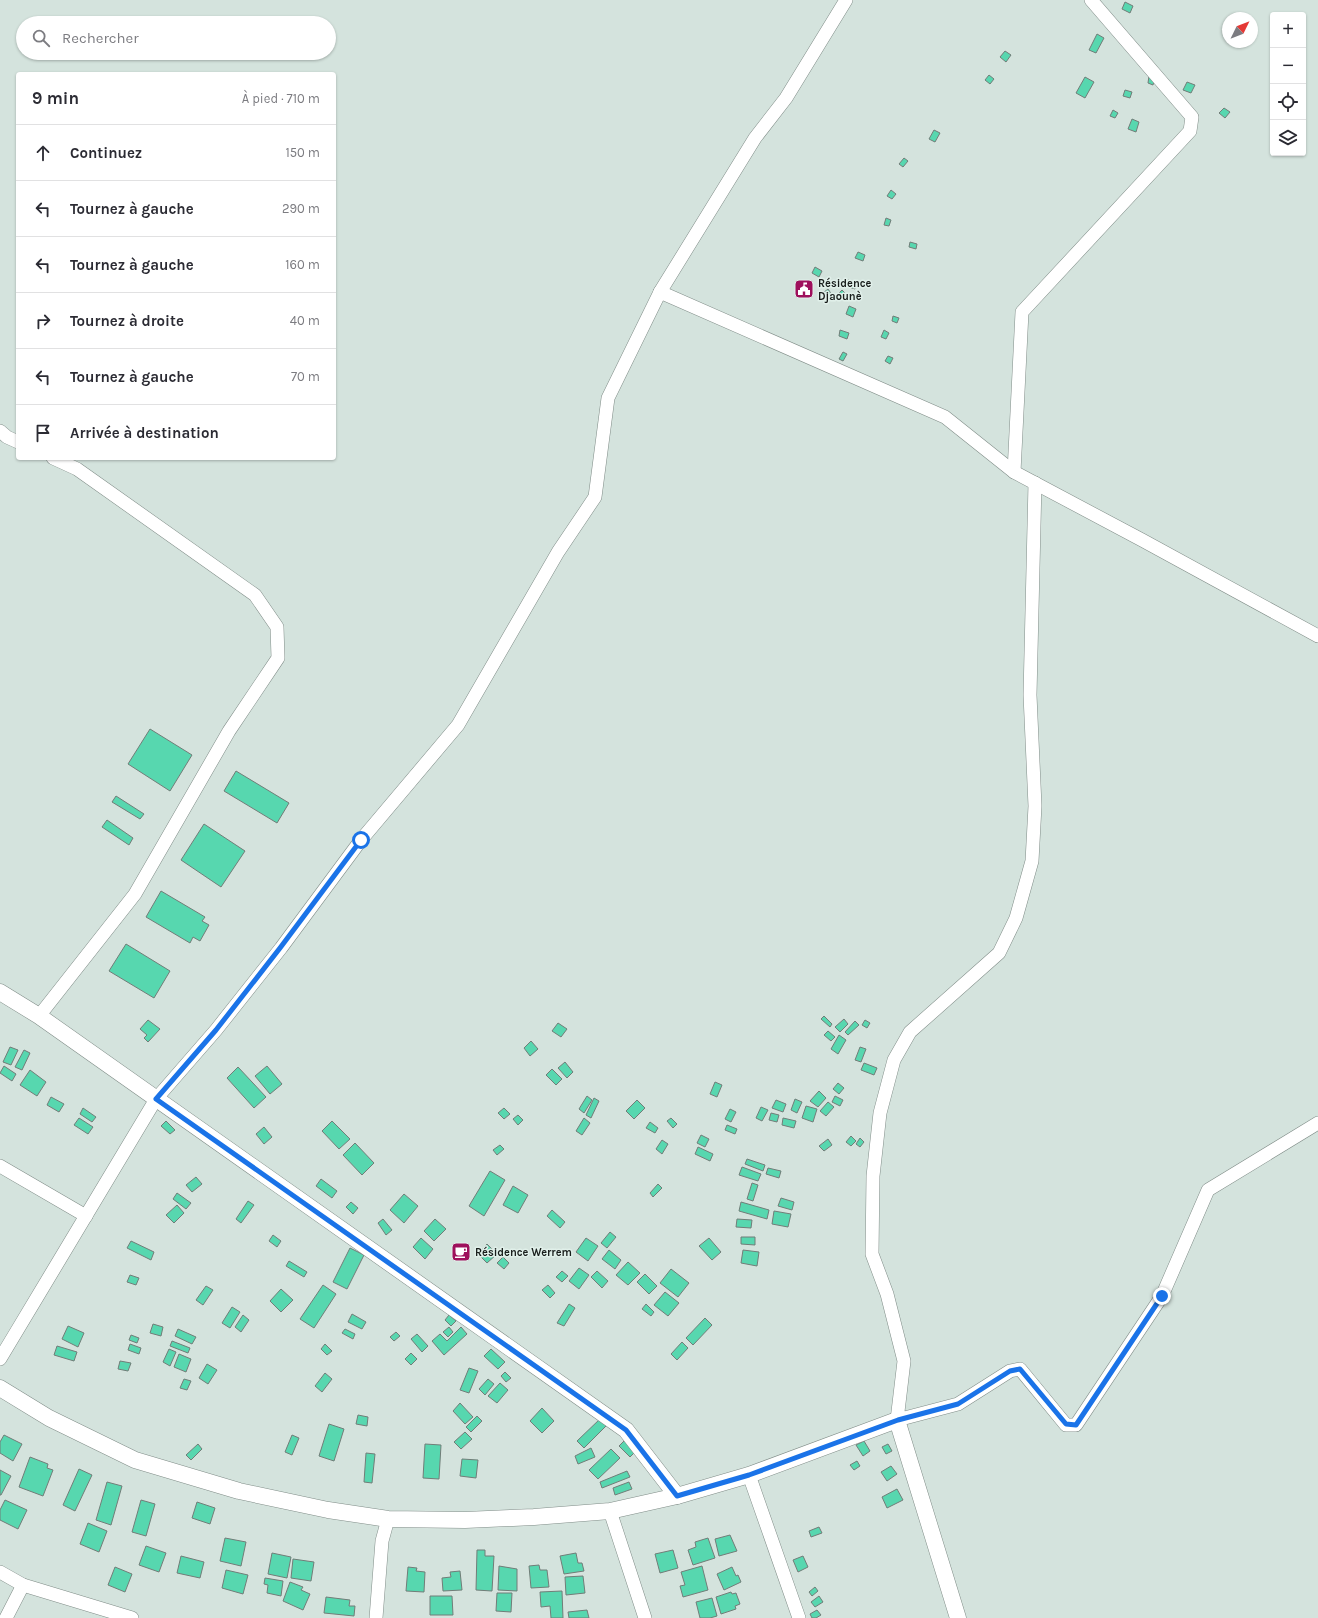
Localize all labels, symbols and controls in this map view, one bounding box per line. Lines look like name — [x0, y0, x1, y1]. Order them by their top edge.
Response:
north arrow — [1222, 12, 1258, 48]
map controls — [1270, 12, 1306, 156]
button: + — [1270, 12, 1306, 48]
search box — [16, 16, 336, 60]
icon: search — [30, 27, 52, 49]
text: Rechercher — [62, 29, 139, 47]
button: − — [1270, 48, 1306, 84]
button: locate — [1270, 84, 1306, 120]
text: 9 min — [32, 88, 79, 108]
text: À pied · 710 m — [242, 91, 320, 106]
button: layers — [1270, 120, 1306, 156]
icon: ahead — [32, 142, 54, 164]
text: Continuez — [70, 144, 142, 162]
text: 150 m — [285, 145, 320, 160]
icon: left — [32, 198, 54, 220]
text: Tournez à gauche — [70, 200, 194, 218]
text: 290 m — [282, 201, 320, 216]
icon: left — [32, 254, 54, 276]
text: Tournez à gauche — [70, 256, 194, 274]
text: 160 m — [285, 257, 320, 272]
place label: Résidence Djaounè — [818, 277, 872, 303]
public building icon: Résidence Djaounè — [793, 278, 815, 300]
icon: right — [32, 310, 54, 332]
text: Tournez à droite — [70, 312, 184, 330]
text: 40 m — [290, 313, 320, 328]
icon: left — [32, 366, 54, 388]
text: Tournez à gauche — [70, 368, 194, 386]
text: 70 m — [291, 369, 320, 384]
icon: arrive — [32, 422, 54, 444]
text: Arrivée à destination — [70, 424, 219, 442]
route start — [352, 831, 370, 849]
cafe icon: Résidence Werrem — [450, 1241, 472, 1263]
place label: Résidence Werrem — [475, 1246, 572, 1259]
route end — [1153, 1287, 1171, 1305]

